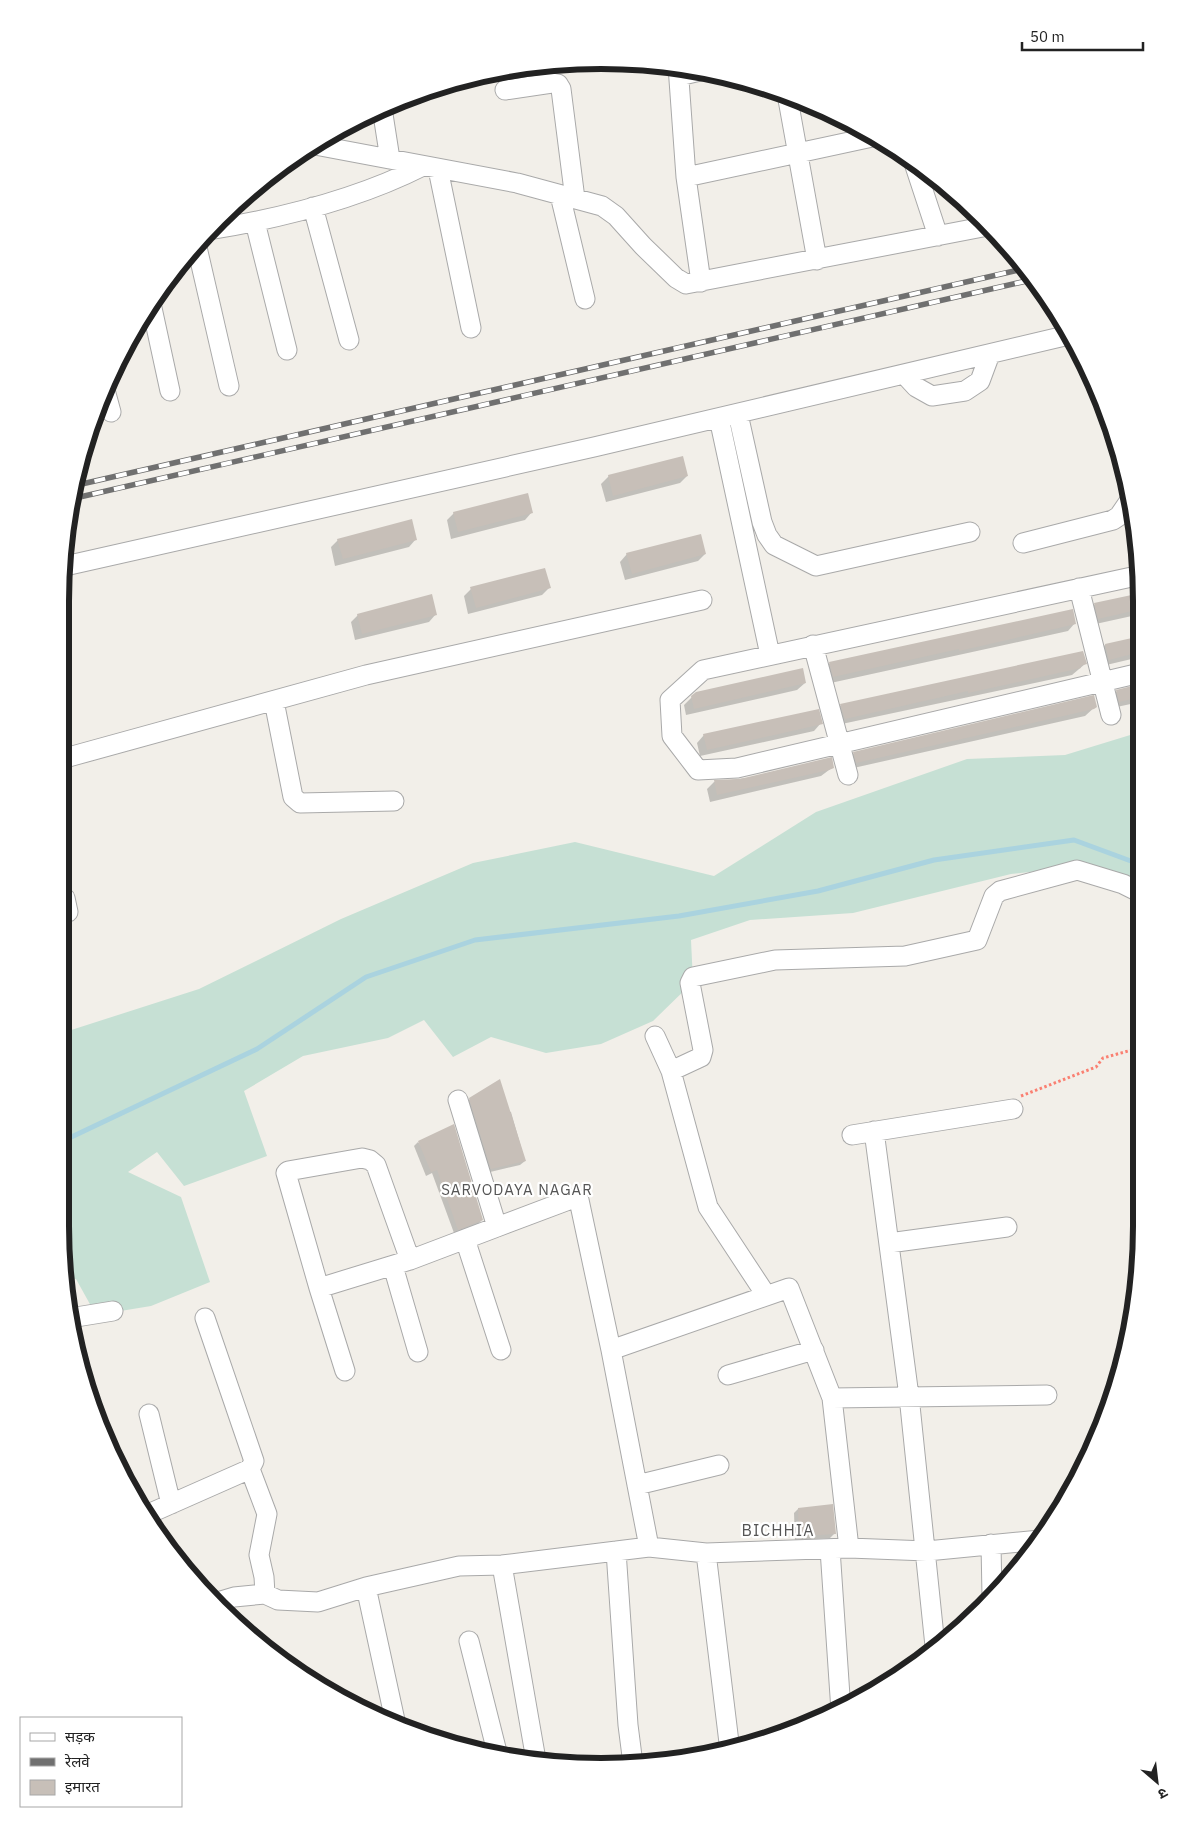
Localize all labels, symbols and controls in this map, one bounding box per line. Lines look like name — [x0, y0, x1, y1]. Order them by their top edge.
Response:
scale bar — [1022, 20, 1143, 52]
text: 50 m — [1030, 27, 1065, 46]
district label: SARVODAYA NAGAR — [441, 1180, 593, 1199]
district label: BICHHIA — [741, 1520, 815, 1540]
legend — [20, 1717, 182, 1807]
text: सड़क — [65, 1727, 95, 1746]
text: रेलवे — [64, 1752, 90, 1771]
north arrow — [1132, 1757, 1182, 1807]
text: इमारत — [65, 1777, 100, 1796]
text: उ — [1155, 1784, 1171, 1804]

